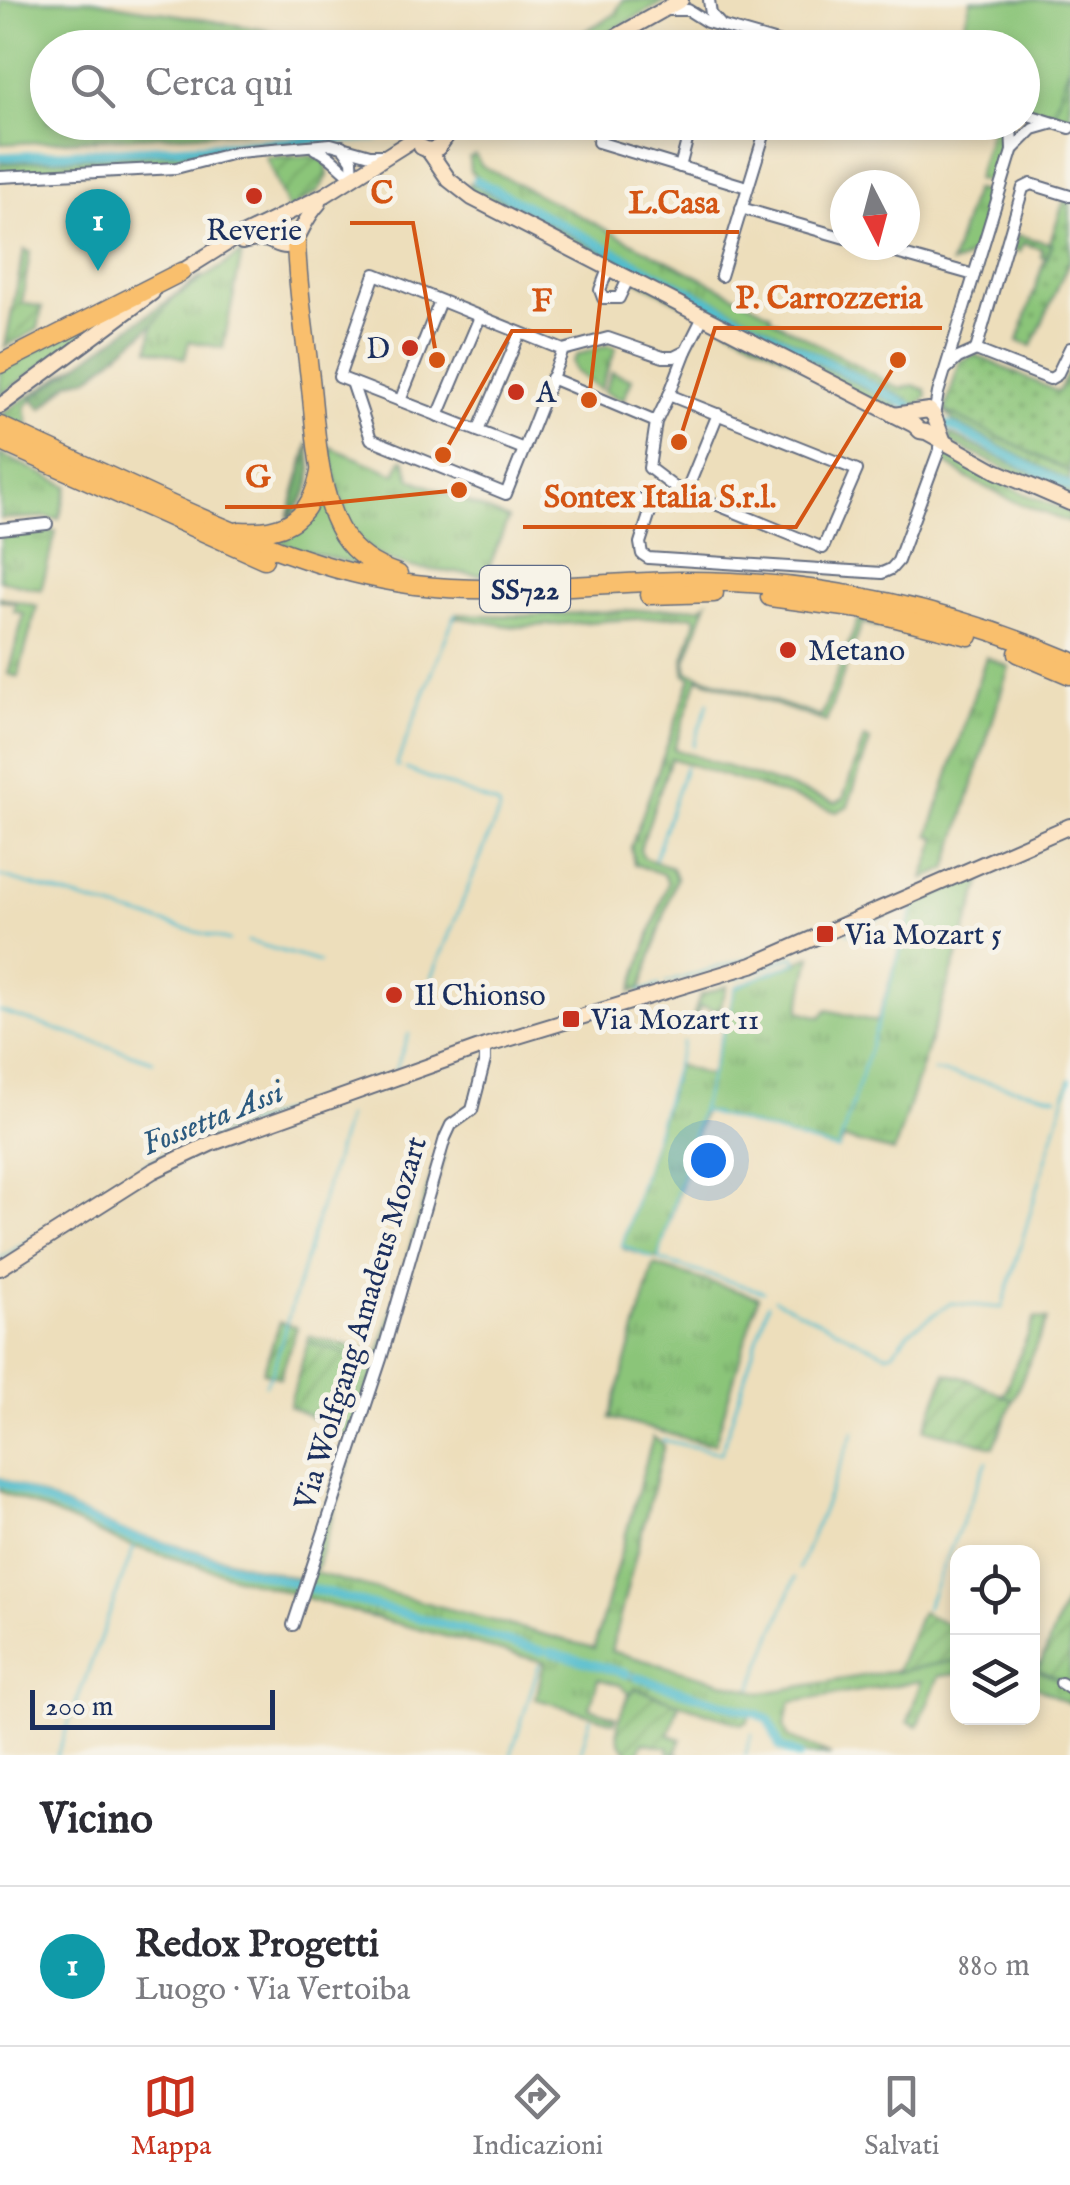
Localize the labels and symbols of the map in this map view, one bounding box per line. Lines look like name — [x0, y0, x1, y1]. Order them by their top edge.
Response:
callout: C — [350, 161, 413, 223]
callout: L.Casa — [608, 170, 739, 232]
north arrow — [830, 170, 920, 260]
text: C — [371, 174, 394, 215]
text: L.Casa — [629, 184, 721, 225]
marker: Reverie — [243, 185, 265, 207]
pin: 1 — [66, 188, 130, 271]
place label: Reverie — [206, 213, 302, 251]
callout: P. Carrozzeria — [715, 266, 942, 328]
callout: F — [512, 269, 572, 331]
text: P. Carrozzeria — [736, 279, 924, 320]
text: F — [532, 282, 553, 323]
place label: D — [366, 331, 390, 369]
marker: D — [399, 337, 421, 359]
place label: A — [535, 375, 557, 413]
marker: A — [505, 381, 527, 403]
callout: G — [225, 445, 291, 507]
text: G — [245, 458, 271, 499]
callout: Sontex Italia S.r.l. — [523, 465, 796, 527]
text: Sontex Italia S.r.l. — [544, 478, 776, 519]
road number: SS722 — [480, 566, 570, 612]
place label: Metano — [808, 633, 905, 671]
marker: Metano — [777, 639, 799, 661]
place label: Via Mozart 5 — [844, 917, 1002, 955]
marker: Via Mozart 5 — [814, 923, 836, 945]
place label: Il Chionso — [414, 978, 546, 1016]
marker: Il Chionso — [383, 984, 405, 1006]
place label: Via Mozart 11 — [590, 1002, 759, 1040]
marker: Via Mozart 11 — [560, 1008, 582, 1030]
water label: Fossetta Assi — [136, 1072, 292, 1166]
street label: Via Wolfgang Amadeus Mozart — [287, 1132, 437, 1516]
your location — [683, 1135, 734, 1186]
scale bar — [30, 1685, 275, 1730]

